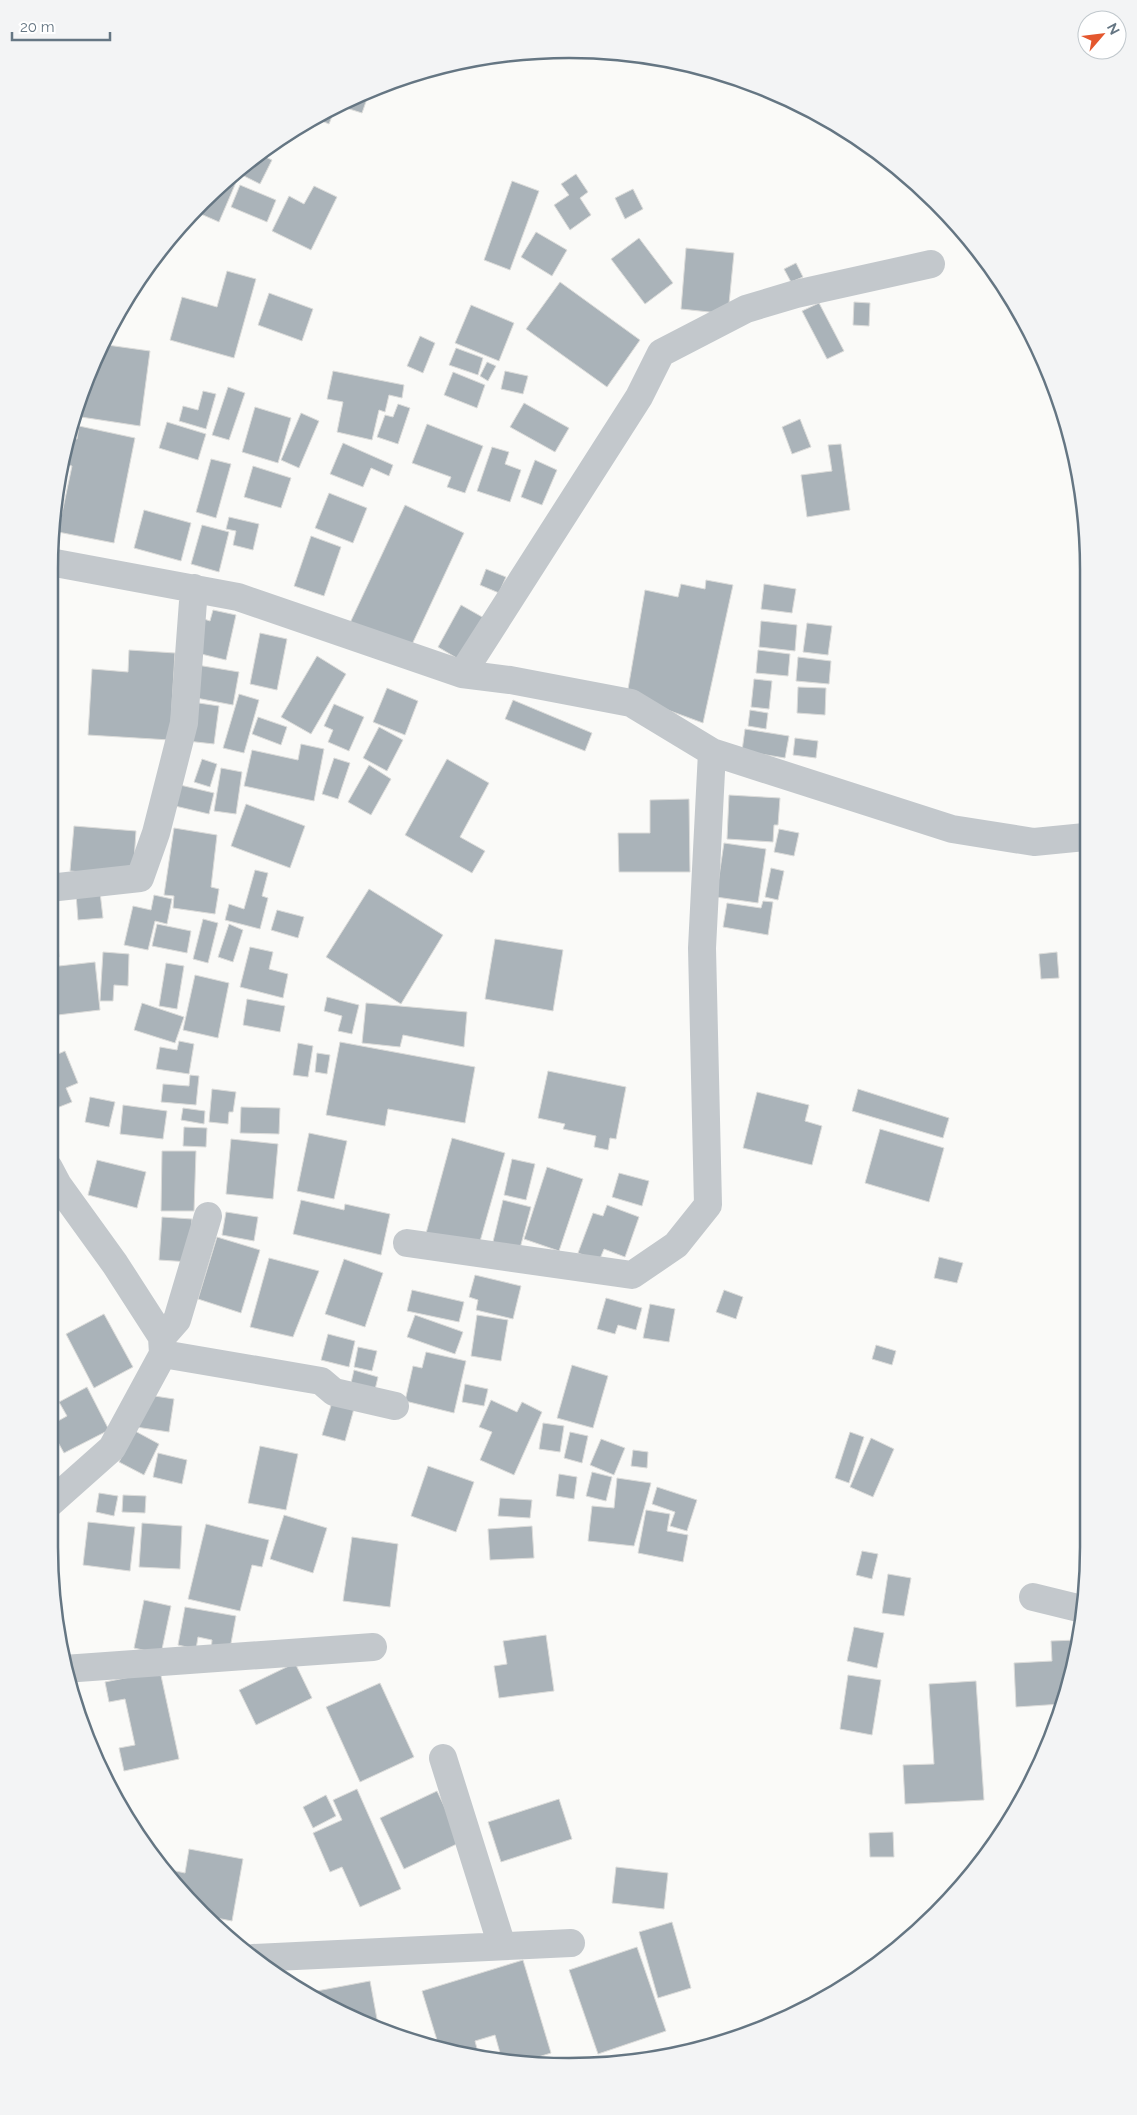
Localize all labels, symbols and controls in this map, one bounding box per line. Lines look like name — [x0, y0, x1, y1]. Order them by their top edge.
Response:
scale bar — [12, 10, 110, 42]
north arrow — [1077, 10, 1127, 60]
text: 20 m — [20, 18, 55, 36]
text: N — [1104, 20, 1123, 37]

